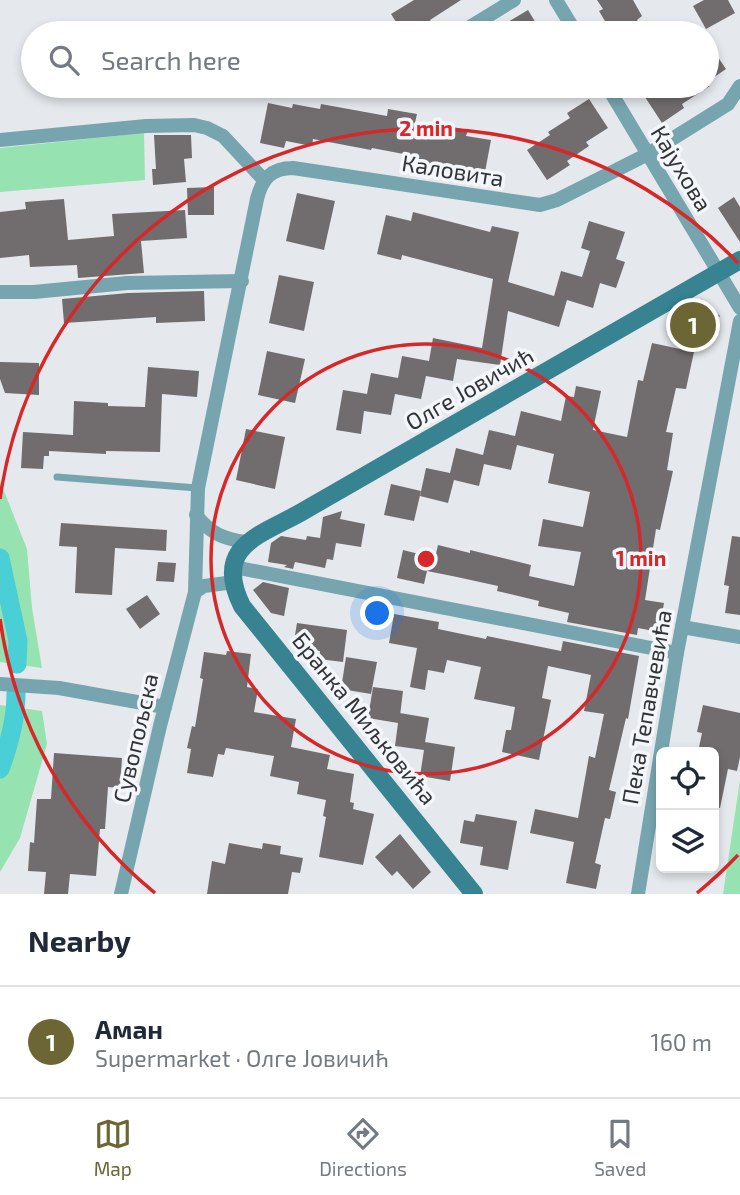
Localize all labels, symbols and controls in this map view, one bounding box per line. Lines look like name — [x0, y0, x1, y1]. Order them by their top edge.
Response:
search box — [21, 21, 719, 98]
icon: search — [45, 41, 83, 79]
text: Search here — [101, 44, 241, 75]
text: 2 min — [399, 115, 453, 140]
street label: Кајухова — [645, 120, 718, 216]
street label: Каловита — [400, 148, 506, 192]
pin: 1 — [670, 299, 716, 351]
street label: Олге Јовичић — [400, 340, 538, 436]
text: 1 min — [616, 545, 666, 570]
centre of rings — [414, 547, 438, 571]
your location — [360, 596, 394, 630]
street label: Пека Тепавчевића — [615, 608, 677, 806]
street label: Бранка Миљковића — [287, 626, 443, 810]
street label: Сувопољска — [107, 671, 164, 806]
map controls — [656, 747, 719, 873]
button: locate — [656, 747, 719, 810]
button: layers — [656, 810, 719, 873]
text: Nearby — [28, 922, 131, 958]
text: Аман — [95, 1013, 163, 1044]
text: 1 — [46, 1028, 56, 1056]
text: 160 m — [651, 1028, 712, 1056]
text: Supermarket · Олге Јовичић — [95, 1044, 389, 1072]
tab: Map — [94, 1115, 132, 1180]
tab: Directions — [319, 1115, 407, 1180]
tab: Saved — [594, 1115, 646, 1180]

